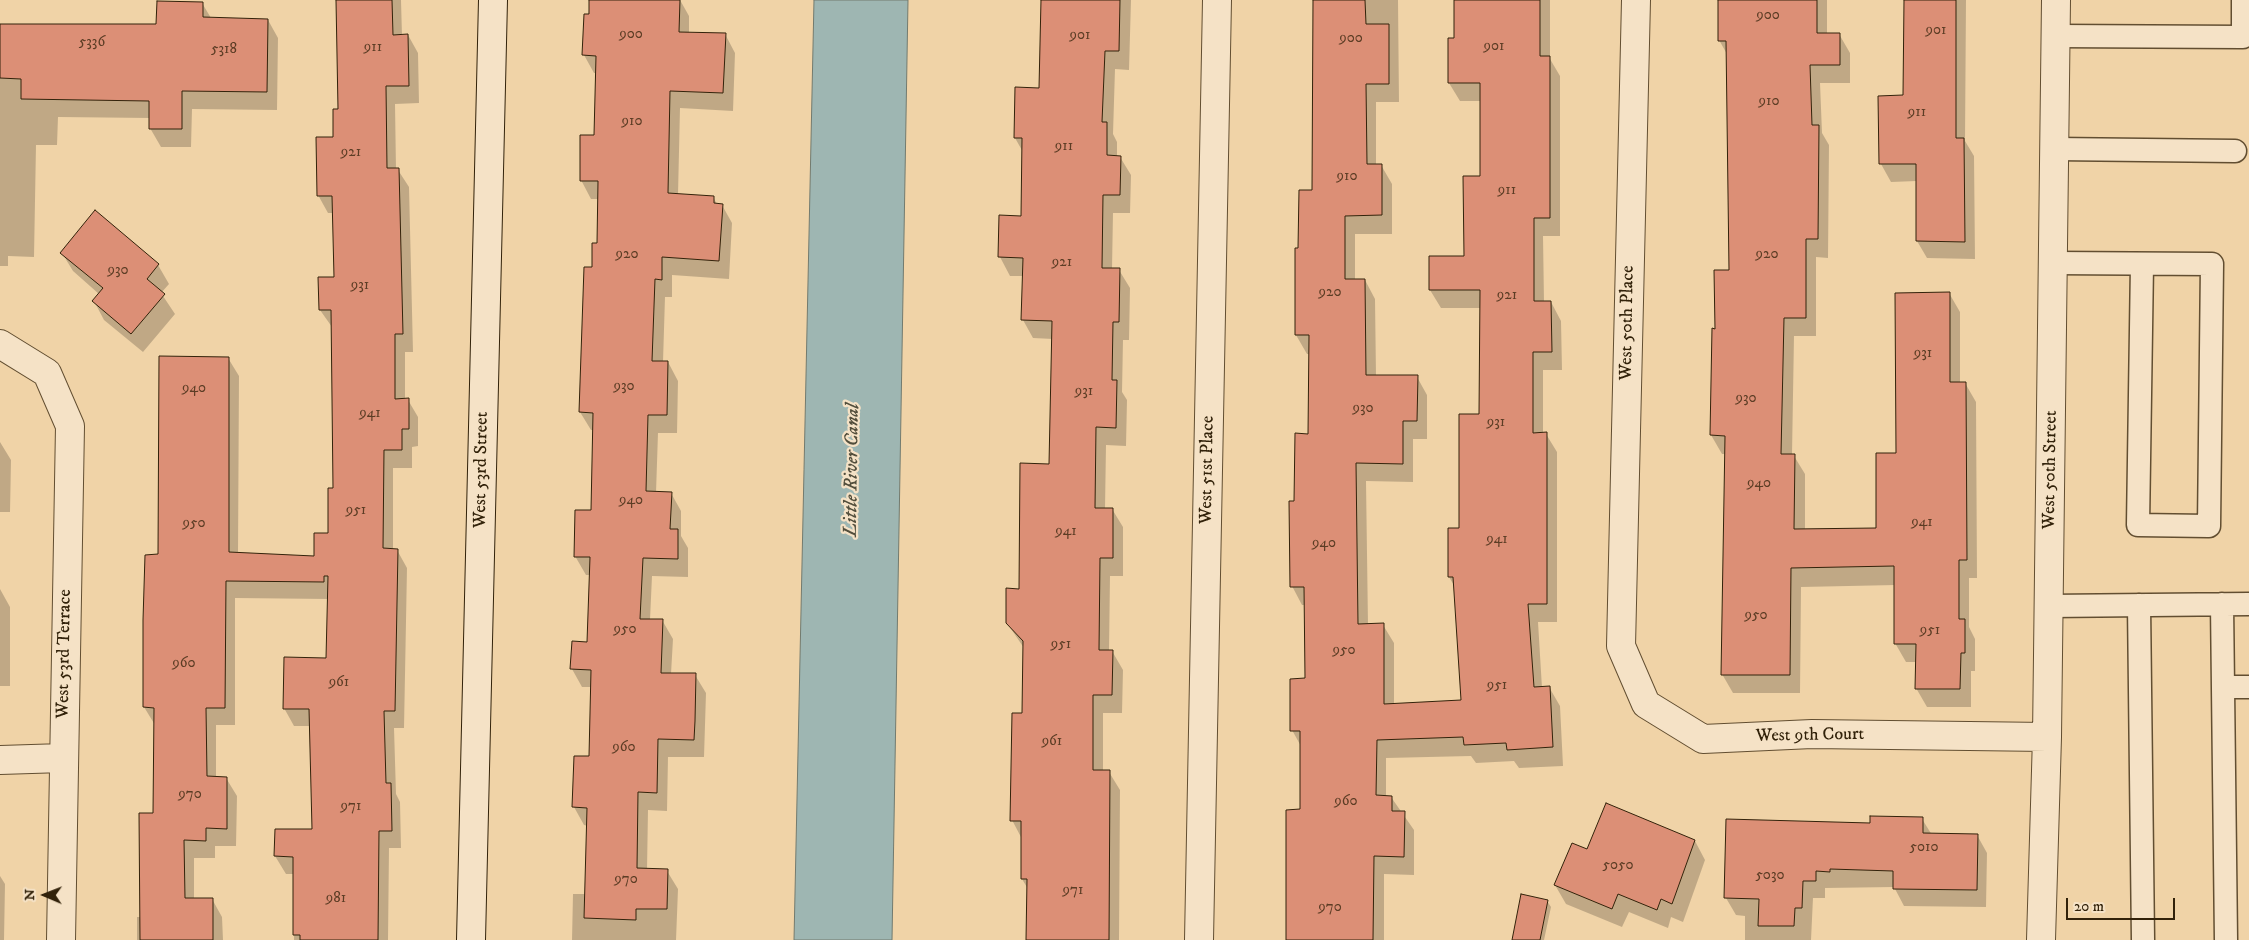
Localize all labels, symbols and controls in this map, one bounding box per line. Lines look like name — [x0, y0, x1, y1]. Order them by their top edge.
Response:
house number: 900 — [1756, 7, 1780, 25]
house number: 901 — [1926, 22, 1946, 40]
house number: 900 — [619, 26, 643, 44]
house number: 901 — [1070, 27, 1090, 45]
house number: 900 — [1339, 30, 1363, 48]
house number: 5336 — [79, 34, 105, 52]
house number: 901 — [1484, 38, 1504, 56]
house number: 911 — [364, 39, 382, 57]
house number: 5318 — [211, 41, 237, 59]
house number: 910 — [1759, 93, 1779, 111]
house number: 911 — [1908, 104, 1926, 122]
house number: 910 — [622, 113, 642, 131]
house number: 911 — [1055, 138, 1073, 156]
house number: 921 — [341, 144, 361, 162]
house number: 910 — [1337, 168, 1357, 186]
house number: 911 — [1498, 182, 1516, 200]
house number: 920 — [616, 246, 638, 264]
house number: 920 — [1756, 246, 1778, 264]
house number: 921 — [1052, 254, 1072, 272]
house number: 930 — [107, 262, 129, 280]
street label: West 50th Place — [1616, 265, 1640, 381]
house number: 931 — [351, 277, 369, 295]
house number: 920 — [1319, 284, 1341, 302]
house number: 921 — [1497, 287, 1517, 305]
house number: 931 — [1914, 345, 1932, 363]
house number: 930 — [613, 378, 635, 396]
house number: 940 — [182, 380, 206, 398]
house number: 931 — [1075, 383, 1093, 401]
house number: 930 — [1735, 390, 1757, 408]
house number: 930 — [1352, 400, 1374, 418]
water label: Little River Canal — [840, 403, 866, 537]
house number: 941 — [359, 405, 381, 423]
street label: West 50th Street — [2039, 410, 2063, 530]
street label: West 53rd Street — [470, 412, 494, 528]
house number: 931 — [1487, 414, 1505, 432]
street label: West 51st Place — [1196, 416, 1220, 524]
house number: 940 — [1747, 475, 1771, 493]
house number: 940 — [619, 492, 643, 510]
house number: 951 — [346, 502, 366, 520]
house number: 941 — [1911, 514, 1933, 532]
house number: 950 — [182, 515, 206, 533]
house number: 941 — [1055, 523, 1077, 541]
house number: 941 — [1486, 531, 1508, 549]
house number: 940 — [1312, 535, 1336, 553]
street label: West 53rd Terrace — [53, 589, 77, 719]
house number: 950 — [1744, 607, 1768, 625]
house number: 950 — [613, 621, 637, 639]
house number: 951 — [1920, 622, 1940, 640]
house number: 951 — [1051, 636, 1071, 654]
house number: 950 — [1332, 642, 1356, 660]
house number: 960 — [172, 655, 196, 673]
house number: 961 — [329, 674, 349, 692]
house number: 951 — [1487, 677, 1507, 695]
street label: West 9th Court — [1755, 724, 1865, 748]
house number: 961 — [1042, 733, 1062, 751]
house number: 960 — [612, 739, 636, 757]
house number: 970 — [178, 786, 202, 804]
house number: 960 — [1334, 793, 1358, 811]
house number: 971 — [341, 798, 361, 816]
house number: 5010 — [1910, 839, 1938, 857]
house number: 5050 — [1602, 857, 1634, 875]
house number: 5030 — [1755, 867, 1785, 885]
north arrow — [20, 870, 70, 920]
house number: 970 — [614, 871, 638, 889]
house number: 971 — [1063, 882, 1083, 900]
scale bar — [2069, 888, 2178, 920]
text: N — [21, 889, 39, 901]
house number: 981 — [326, 890, 346, 908]
text: 20 m — [2074, 897, 2104, 916]
house number: 970 — [1318, 899, 1342, 917]

